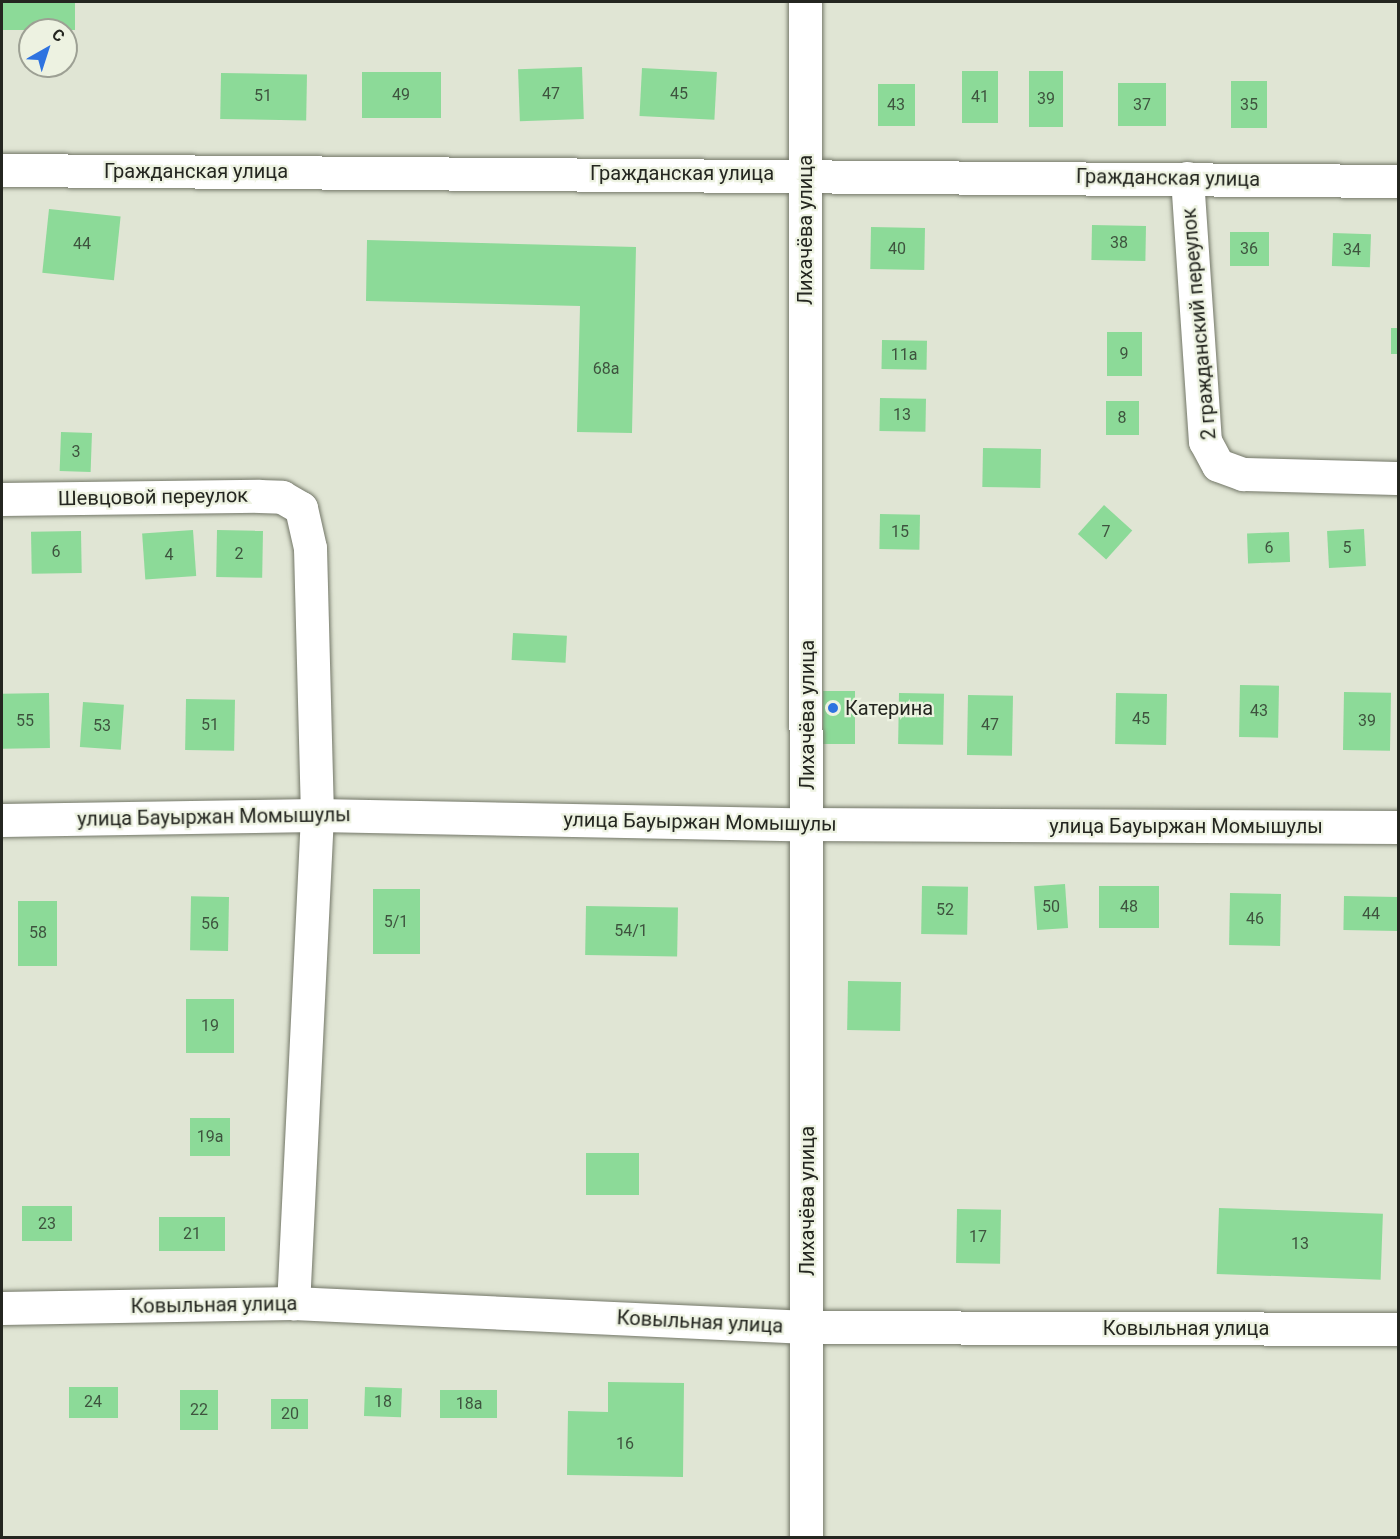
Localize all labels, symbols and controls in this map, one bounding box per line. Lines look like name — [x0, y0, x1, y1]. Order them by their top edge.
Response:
north arrow — [18, 18, 78, 78]
text: С — [48, 25, 68, 46]
house number: 47 — [542, 84, 560, 104]
house number: 45 — [670, 84, 688, 104]
house number: 49 — [392, 85, 410, 105]
house number: 51 — [254, 86, 272, 106]
house number: 41 — [971, 87, 989, 107]
house number: 39 — [1037, 89, 1055, 109]
house number: 43 — [887, 95, 905, 115]
house number: 37 — [1133, 95, 1151, 115]
house number: 35 — [1240, 95, 1258, 115]
street label: Лихачёва улица — [793, 155, 817, 305]
street label: Гражданская улица — [104, 159, 288, 183]
street label: Гражданская улица — [590, 161, 774, 185]
street label: Гражданская улица — [1076, 164, 1260, 192]
street label: 2 гражданский переулок — [1177, 207, 1221, 441]
house number: 38 — [1110, 233, 1128, 253]
house number: 44 — [73, 234, 91, 254]
house number: 40 — [888, 239, 906, 259]
house number: 36 — [1240, 239, 1258, 259]
house number: 34 — [1343, 240, 1361, 260]
house number: 9 — [1120, 344, 1128, 364]
house number: 11а — [891, 345, 917, 365]
house number: 68а — [593, 359, 619, 379]
house number: 13 — [893, 405, 911, 425]
house number: 8 — [1118, 408, 1126, 428]
house number: 3 — [72, 442, 80, 462]
street label: Шевцовой переулок — [58, 483, 248, 511]
house number: 15 — [891, 522, 909, 542]
house number: 7 — [1102, 522, 1110, 542]
house number: 6 — [1265, 538, 1273, 558]
house number: 5 — [1343, 538, 1351, 558]
house number: 6 — [52, 542, 60, 562]
house number: 2 — [235, 544, 243, 564]
house number: 4 — [165, 545, 173, 565]
street label: Лихачёва улица — [795, 640, 819, 790]
place label: Катерина — [845, 696, 933, 720]
marker: Катерина — [826, 701, 840, 715]
house number: 43 — [1250, 701, 1268, 721]
house number: 45 — [1132, 709, 1150, 729]
house number: 55 — [16, 711, 34, 731]
house number: 39 — [1358, 711, 1376, 731]
house number: 51 — [201, 715, 219, 735]
house number: 47 — [981, 715, 999, 735]
house number: 53 — [93, 716, 111, 736]
street label: улица Бауыржан Момышулы — [77, 803, 351, 831]
street label: улица Бауыржан Момышулы — [563, 808, 837, 836]
street label: улица Бауыржан Момышулы — [1049, 814, 1323, 838]
house number: 50 — [1042, 897, 1060, 917]
house number: 48 — [1120, 897, 1138, 917]
house number: 52 — [936, 900, 954, 920]
house number: 44 — [1362, 904, 1380, 924]
house number: 46 — [1246, 909, 1264, 929]
house number: 5/1 — [384, 912, 408, 932]
house number: 56 — [201, 914, 219, 934]
house number: 54/1 — [614, 921, 648, 941]
house number: 58 — [29, 923, 47, 943]
house number: 19 — [201, 1016, 219, 1036]
street label: Лихачёва улица — [795, 1126, 819, 1276]
house number: 19а — [197, 1127, 223, 1147]
house number: 23 — [38, 1214, 56, 1234]
house number: 21 — [183, 1224, 201, 1244]
house number: 17 — [969, 1227, 987, 1247]
house number: 13 — [1291, 1234, 1309, 1254]
street label: Ковыльная улица — [130, 1292, 298, 1318]
street label: Ковыльная улица — [616, 1306, 784, 1338]
street label: Ковыльная улица — [1103, 1316, 1269, 1340]
house number: 24 — [84, 1392, 102, 1412]
house number: 18 — [374, 1392, 392, 1412]
house number: 18а — [456, 1394, 482, 1414]
house number: 22 — [190, 1400, 208, 1420]
house number: 20 — [281, 1404, 299, 1424]
house number: 16 — [616, 1434, 634, 1454]

